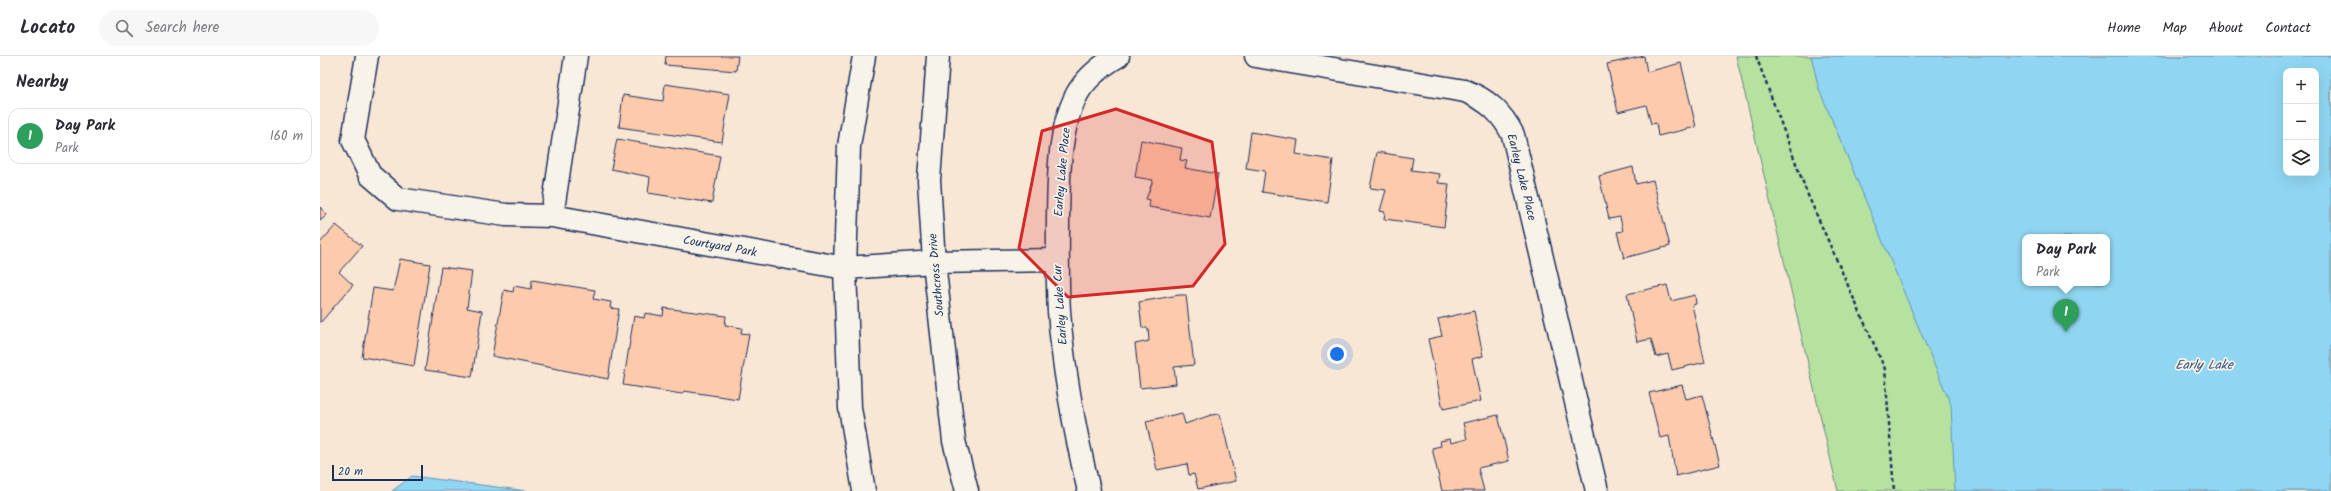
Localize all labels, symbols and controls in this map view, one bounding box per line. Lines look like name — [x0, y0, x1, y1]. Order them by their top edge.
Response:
search box — [99, 10, 379, 46]
text: Locato — [20, 13, 75, 43]
text: Search here — [145, 16, 219, 40]
icon: search — [113, 17, 135, 39]
text: Home — [2107, 17, 2141, 39]
text: Map — [2163, 17, 2187, 39]
text: About — [2209, 17, 2243, 39]
text: Contact — [2265, 17, 2311, 39]
map controls — [2283, 68, 2319, 176]
button: + — [2283, 68, 2319, 104]
text: Nearby — [16, 69, 68, 96]
button: − — [2283, 104, 2319, 140]
text: Day Park — [55, 114, 115, 138]
text: 1 — [28, 126, 32, 147]
text: 160 m — [270, 126, 303, 147]
street label: Earley Lake Place — [1049, 126, 1076, 217]
street label: Earley Lake Place — [1502, 132, 1542, 223]
text: Park — [55, 138, 79, 159]
button: layers — [2283, 140, 2319, 176]
street label: Courtyard Park — [681, 231, 759, 262]
street label: Southcross Drive — [923, 232, 950, 317]
popup — [2022, 234, 2110, 286]
text: Day Park — [2036, 238, 2096, 262]
text: Park — [2036, 262, 2060, 283]
street label: Earley Lake Cur — [1048, 263, 1073, 346]
pin: 1 — [2053, 299, 2079, 332]
your location — [1327, 344, 1347, 364]
water label: Early Lake — [2175, 355, 2234, 376]
scale bar — [332, 463, 423, 482]
text: 20 m — [338, 463, 363, 481]

